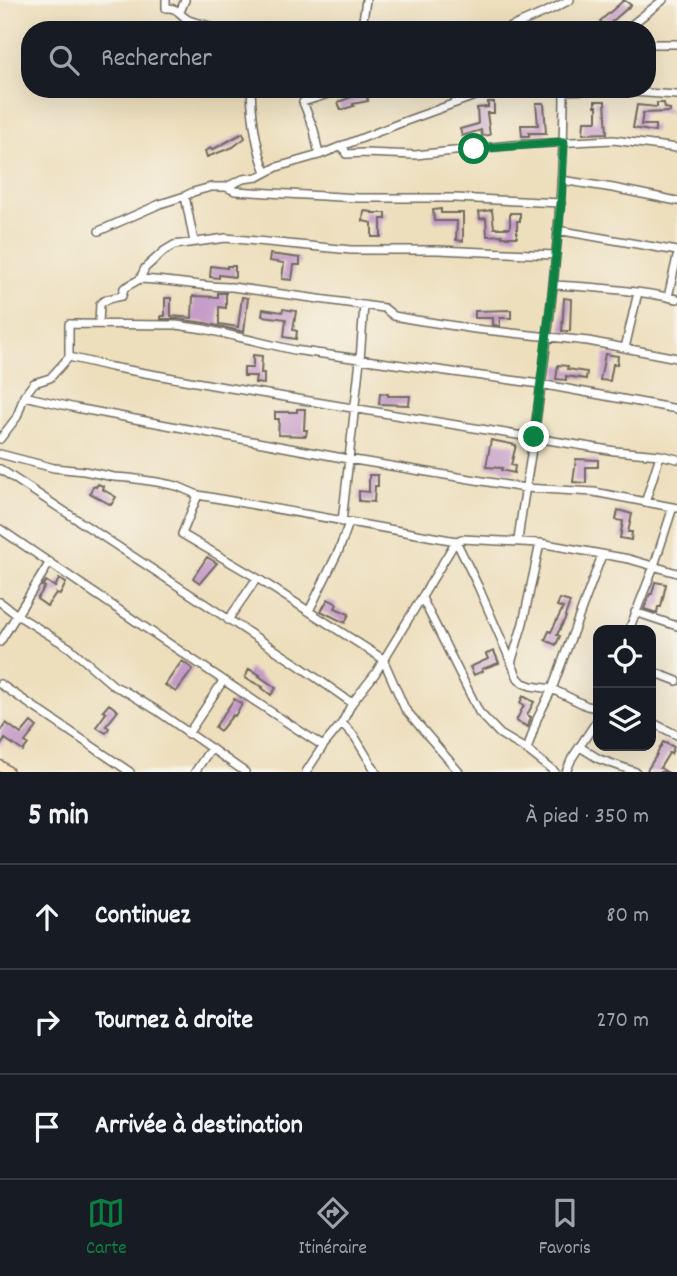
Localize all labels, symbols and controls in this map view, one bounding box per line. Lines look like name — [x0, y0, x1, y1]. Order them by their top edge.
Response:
search box — [21, 21, 656, 98]
icon: search — [45, 41, 83, 79]
text: Rechercher — [101, 41, 212, 78]
route start — [458, 133, 489, 164]
route end — [518, 421, 549, 452]
map controls — [593, 625, 656, 751]
button: locate — [593, 625, 656, 688]
button: layers — [593, 688, 656, 751]
text: 5 min — [28, 796, 89, 839]
text: À pied · 350 m — [526, 801, 649, 834]
icon: ahead — [28, 898, 66, 936]
text: Continuez — [95, 898, 190, 935]
text: 80 m — [606, 900, 649, 933]
icon: right — [28, 1003, 66, 1041]
text: Tournez à droite — [95, 1003, 253, 1040]
text: 270 m — [597, 1005, 649, 1038]
icon: arrive — [28, 1108, 66, 1146]
text: Arrivée à destination — [95, 1108, 303, 1145]
tab: Carte — [86, 1194, 127, 1263]
tab: Itinéraire — [299, 1194, 367, 1263]
tab: Favoris — [539, 1194, 591, 1263]

